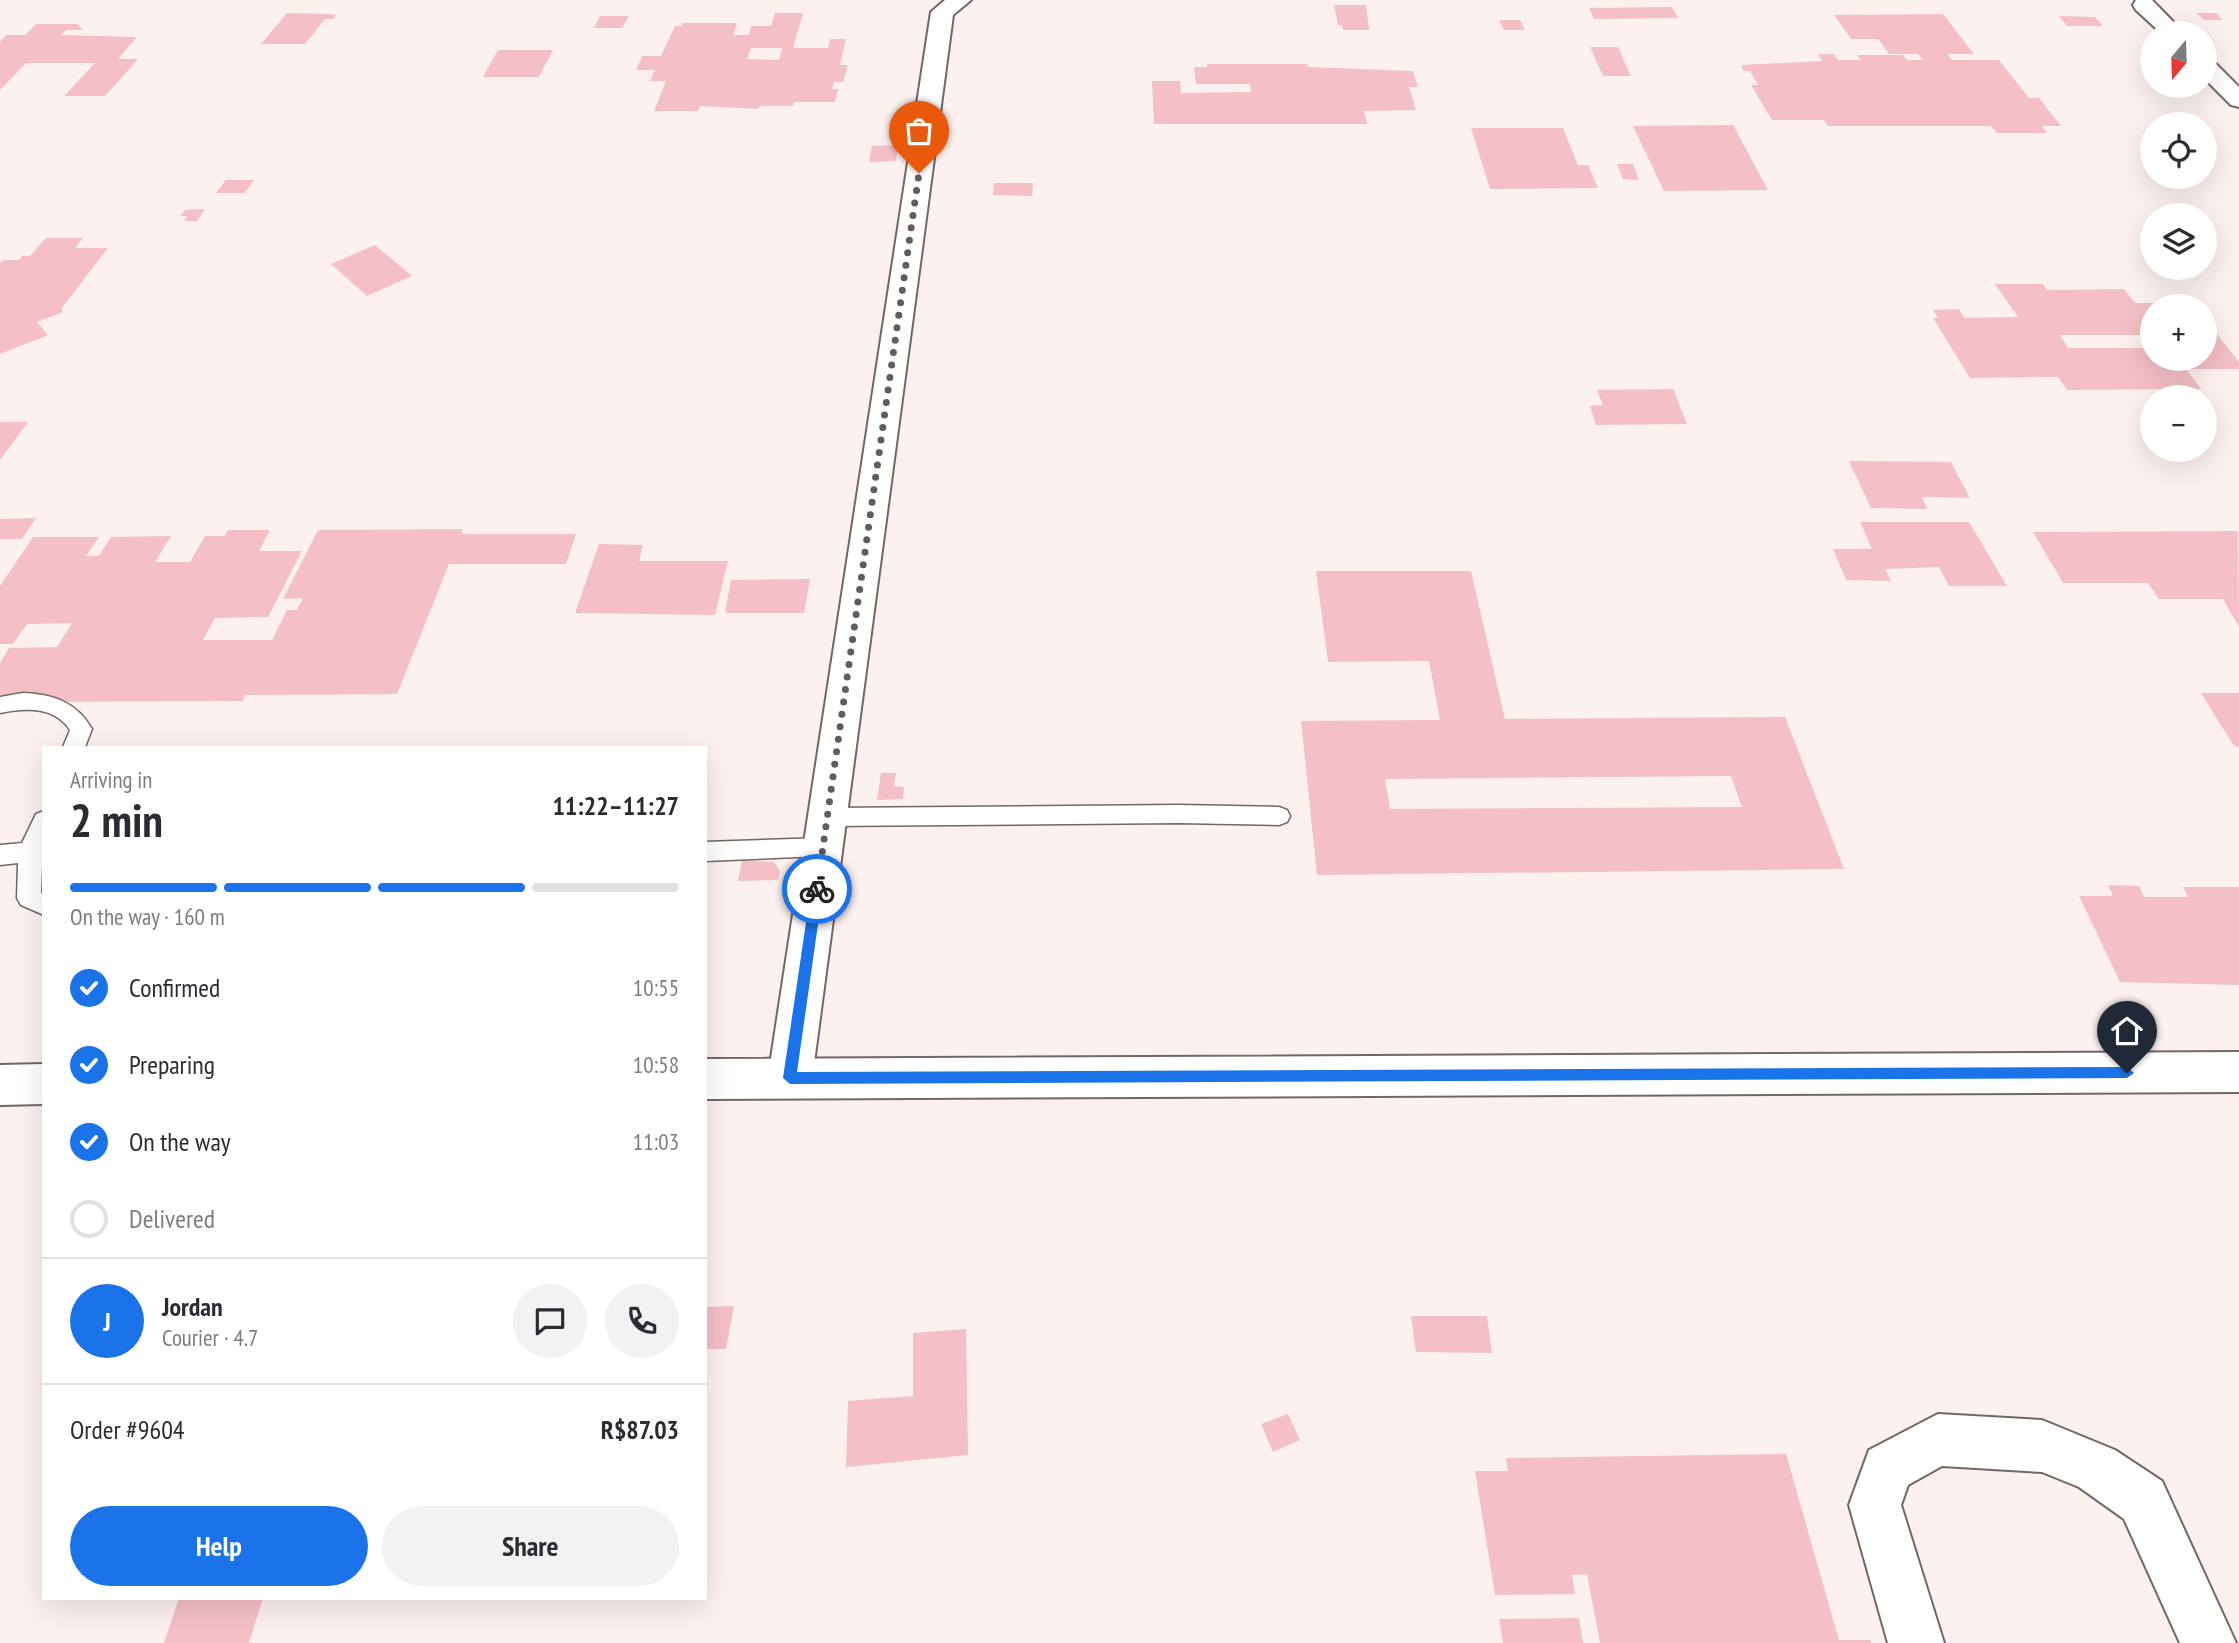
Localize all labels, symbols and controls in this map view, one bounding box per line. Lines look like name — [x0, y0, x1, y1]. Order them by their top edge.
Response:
north arrow — [2140, 21, 2217, 98]
map controls — [2140, 21, 2217, 462]
pin — [889, 101, 949, 173]
icon: bag — [900, 112, 938, 150]
button: locate — [2140, 112, 2217, 189]
button: layers — [2140, 203, 2217, 280]
button: + — [2140, 294, 2217, 371]
button: − — [2140, 385, 2217, 462]
text: Arriving in — [70, 765, 152, 794]
text: 11:22–11:27 — [552, 789, 679, 822]
text: 2 min — [70, 790, 163, 850]
courier — [782, 854, 852, 924]
icon: bike — [798, 870, 836, 908]
text: On the way · 160 m — [70, 902, 225, 931]
icon: check — [70, 969, 108, 1007]
text: Confirmed — [129, 971, 220, 1004]
text: 10:55 — [633, 973, 679, 1002]
pin — [2097, 1001, 2157, 1073]
icon: home — [2108, 1012, 2146, 1050]
icon: check — [70, 1046, 108, 1084]
text: Preparing — [129, 1048, 215, 1081]
text: 10:58 — [633, 1050, 679, 1079]
icon: check — [70, 1123, 108, 1161]
text: On the way — [129, 1125, 231, 1158]
text: 11:03 — [633, 1127, 679, 1156]
text: Delivered — [129, 1202, 215, 1235]
button: chat — [513, 1284, 587, 1358]
button: phone — [605, 1284, 679, 1358]
text: Jordan — [162, 1290, 223, 1323]
text: J — [103, 1305, 111, 1338]
text: Courier · 4.7 — [162, 1323, 258, 1352]
text: Order #9604 — [70, 1413, 185, 1446]
text: R$87.03 — [601, 1413, 679, 1446]
button: Help — [70, 1506, 368, 1586]
button: Share — [382, 1506, 679, 1586]

